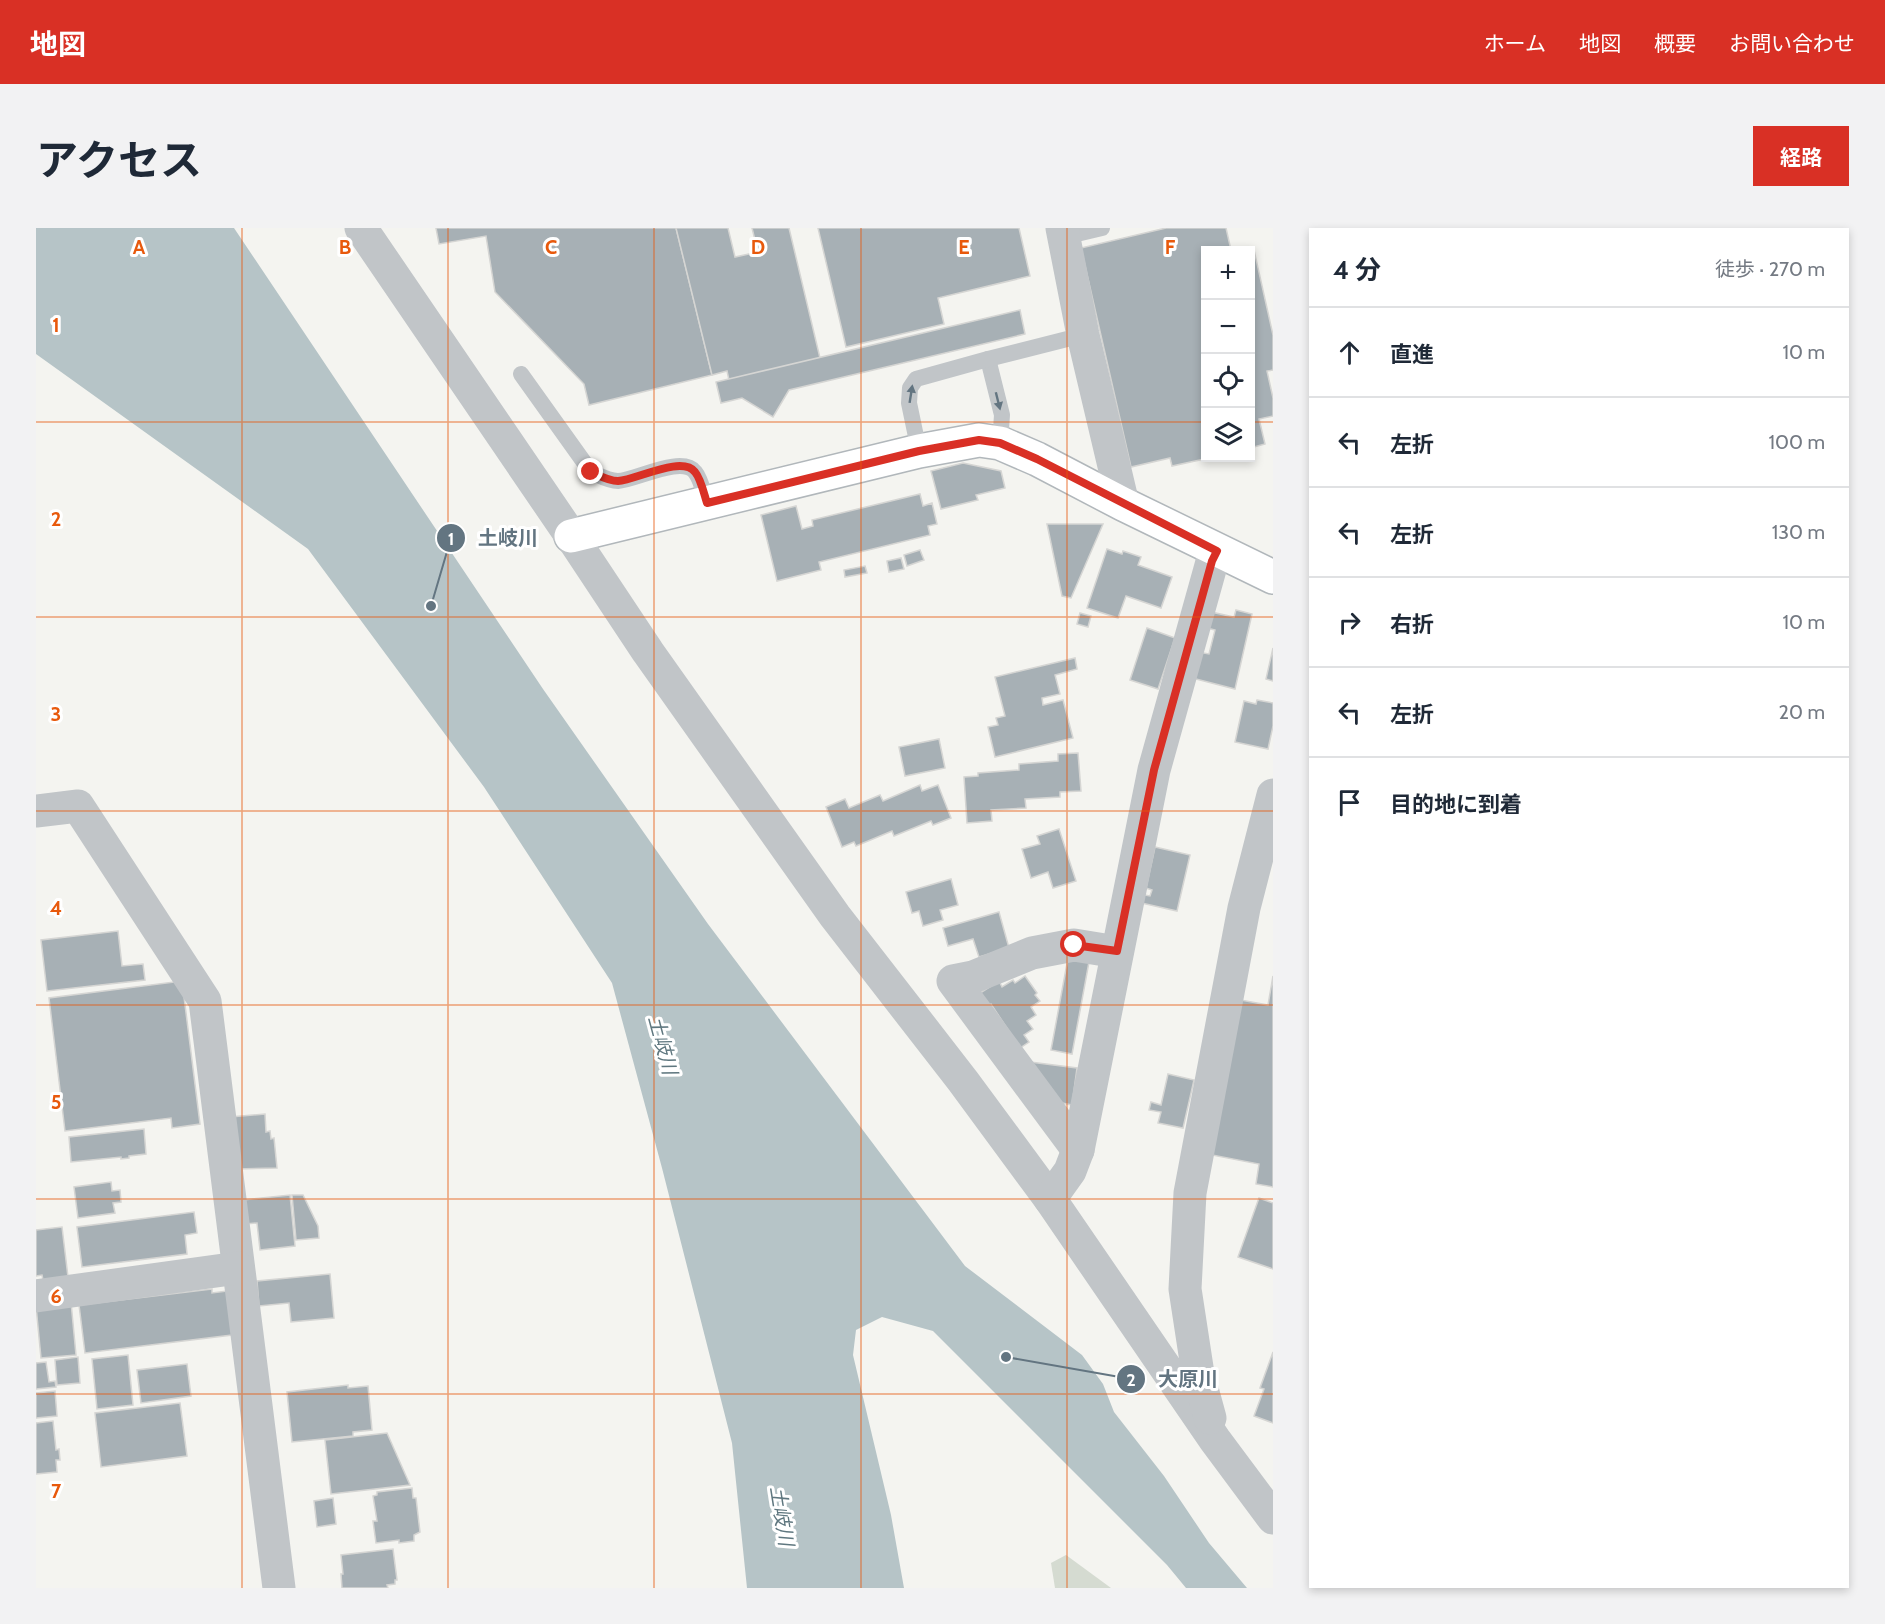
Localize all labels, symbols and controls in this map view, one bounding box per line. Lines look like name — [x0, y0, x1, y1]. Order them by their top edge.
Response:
text: 地図 — [30, 27, 86, 61]
text: ホーム — [1484, 31, 1546, 56]
text: 地図 — [1579, 31, 1621, 56]
text: 概要 — [1654, 31, 1696, 56]
text: お問い合わせ — [1729, 31, 1855, 56]
button: 経路 — [1753, 126, 1849, 186]
text: アクセス — [36, 134, 202, 186]
text: A — [133, 235, 146, 259]
text: B — [339, 235, 351, 259]
text: C — [545, 235, 557, 259]
text: D — [751, 235, 765, 259]
text: E — [958, 235, 970, 259]
text: F — [1165, 235, 1176, 259]
map controls — [1201, 246, 1255, 462]
button: + — [1201, 246, 1255, 300]
text: 4 分 — [1333, 254, 1381, 286]
text: 徒歩 · 270 m — [1715, 257, 1825, 281]
button: − — [1201, 300, 1255, 354]
text: 1 — [52, 313, 60, 337]
icon: ahead — [1333, 336, 1366, 369]
text: 10 m — [1782, 340, 1825, 364]
text: 直進 — [1390, 341, 1434, 368]
button: locate — [1201, 354, 1255, 408]
one-way arrow — [907, 384, 916, 403]
one-way arrow — [994, 391, 1004, 410]
button: layers — [1201, 408, 1255, 462]
icon: left — [1333, 426, 1366, 459]
text: 100 m — [1769, 430, 1825, 454]
text: 左折 — [1390, 431, 1434, 458]
route end — [577, 458, 603, 484]
text: 2 — [51, 507, 61, 531]
icon: left — [1333, 516, 1366, 549]
callout: 土岐川 — [436, 519, 550, 557]
text: 130 m — [1772, 520, 1825, 544]
text: 左折 — [1390, 521, 1434, 548]
text: 土岐川 — [478, 526, 538, 550]
text: 1 — [448, 528, 454, 550]
icon: right — [1333, 606, 1366, 639]
text: 10 m — [1782, 610, 1825, 634]
text: 右折 — [1390, 611, 1434, 638]
icon: left — [1333, 696, 1366, 729]
text: 20 m — [1779, 700, 1825, 724]
text: 左折 — [1390, 701, 1434, 728]
text: 3 — [51, 702, 61, 726]
icon: arrive — [1333, 786, 1366, 819]
text: 目的地に到着 — [1390, 791, 1522, 818]
text: 4 — [50, 896, 62, 920]
route start — [1060, 931, 1086, 957]
water label: 土岐川 — [644, 1013, 683, 1079]
text: 5 — [51, 1090, 61, 1114]
text: 6 — [50, 1284, 62, 1308]
callout: 大原川 — [1116, 1360, 1230, 1398]
text: 大原川 — [1158, 1367, 1218, 1391]
text: 2 — [1126, 1369, 1136, 1391]
text: 7 — [51, 1479, 62, 1503]
water label: 土岐川 — [765, 1484, 799, 1549]

